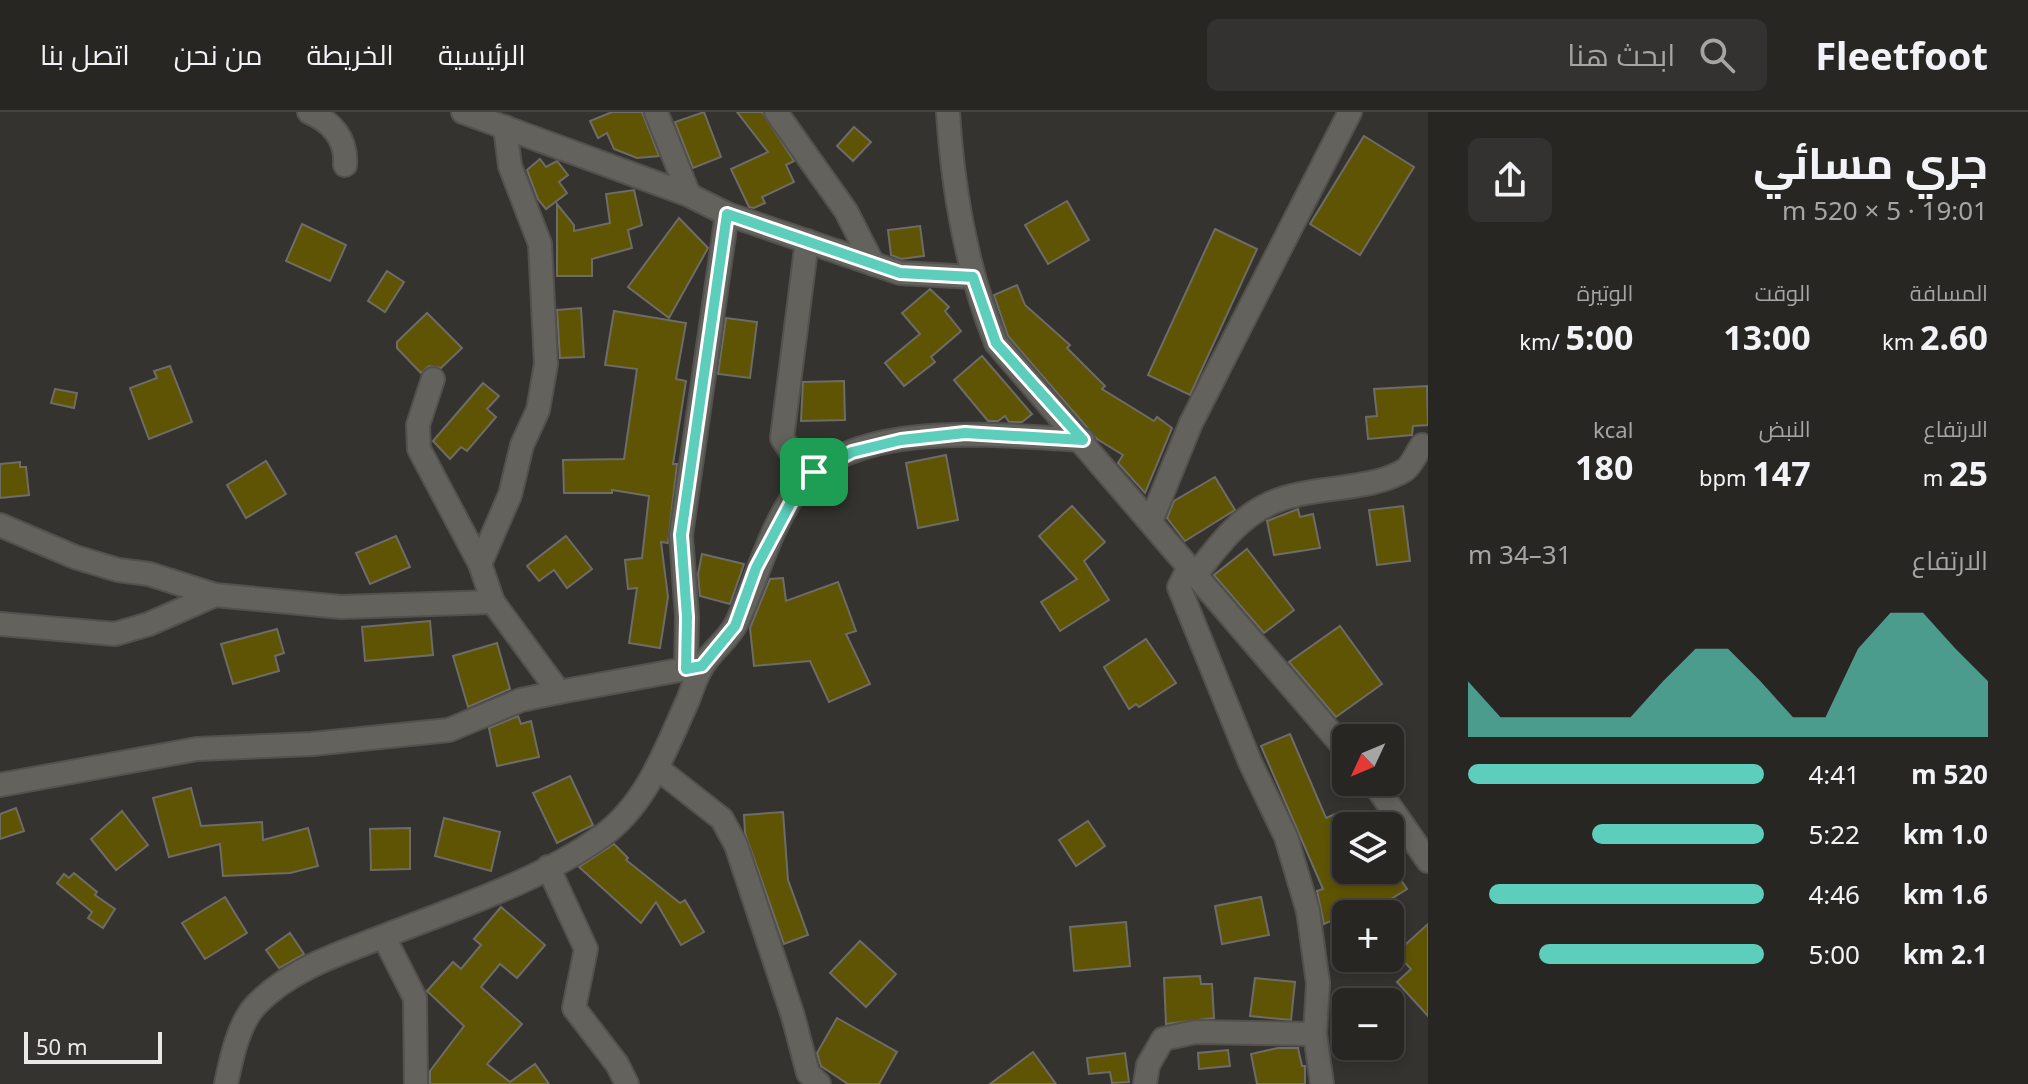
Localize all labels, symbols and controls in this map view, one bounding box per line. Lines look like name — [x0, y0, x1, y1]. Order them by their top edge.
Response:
search box — [1207, 19, 1767, 91]
text: Fleetfoot — [1815, 29, 1988, 81]
icon: search — [1695, 33, 1739, 77]
text: ابحث هنا — [1567, 34, 1675, 75]
text: اتصل بنا — [40, 35, 130, 73]
text: من نحن — [174, 35, 262, 73]
text: الخريطة — [306, 35, 394, 73]
text: الرئيسية — [438, 35, 526, 73]
text: جري مسائي — [1753, 132, 1988, 192]
button: share — [1468, 138, 1552, 222]
text: 19:01 · 5 × 520 m — [1782, 192, 1988, 228]
text: الوتيرة — [1577, 277, 1633, 307]
text: الوقت — [1755, 277, 1811, 307]
text: المسافة — [1910, 277, 1988, 307]
text: 5:00 — [1565, 314, 1633, 360]
text: 13:00 — [1723, 314, 1811, 360]
text: 2.60 — [1920, 314, 1988, 360]
text: /km — [1519, 326, 1565, 356]
text: km — [1882, 326, 1920, 356]
text: النبض — [1759, 413, 1811, 443]
text: الارتفاع — [1924, 413, 1988, 443]
text: kcal — [1593, 414, 1633, 444]
pin — [780, 438, 848, 506]
text: 180 — [1575, 444, 1633, 490]
icon: arrive — [792, 450, 836, 494]
text: 147 — [1752, 450, 1811, 496]
text: 25 — [1949, 450, 1988, 496]
text: bpm — [1699, 462, 1752, 492]
text: m — [1923, 462, 1949, 492]
text: 31–34 m — [1468, 536, 1572, 572]
text: الارتفاع — [1912, 542, 1988, 578]
north arrow — [1332, 724, 1404, 796]
map controls — [1332, 724, 1404, 1060]
text: 4:41 — [1808, 756, 1860, 792]
text: 520 m — [1911, 756, 1988, 792]
button: layers — [1332, 812, 1404, 884]
text: 5:22 — [1808, 816, 1860, 852]
text: 1.0 km — [1903, 816, 1988, 852]
text: 4:46 — [1808, 876, 1860, 912]
text: 1.6 km — [1903, 876, 1988, 912]
button: + — [1332, 900, 1404, 972]
text: 5:00 — [1808, 936, 1860, 972]
text: 2.1 km — [1903, 936, 1988, 972]
button: − — [1332, 988, 1404, 1060]
scale bar — [24, 1028, 162, 1064]
text: 50 m — [36, 1031, 87, 1061]

